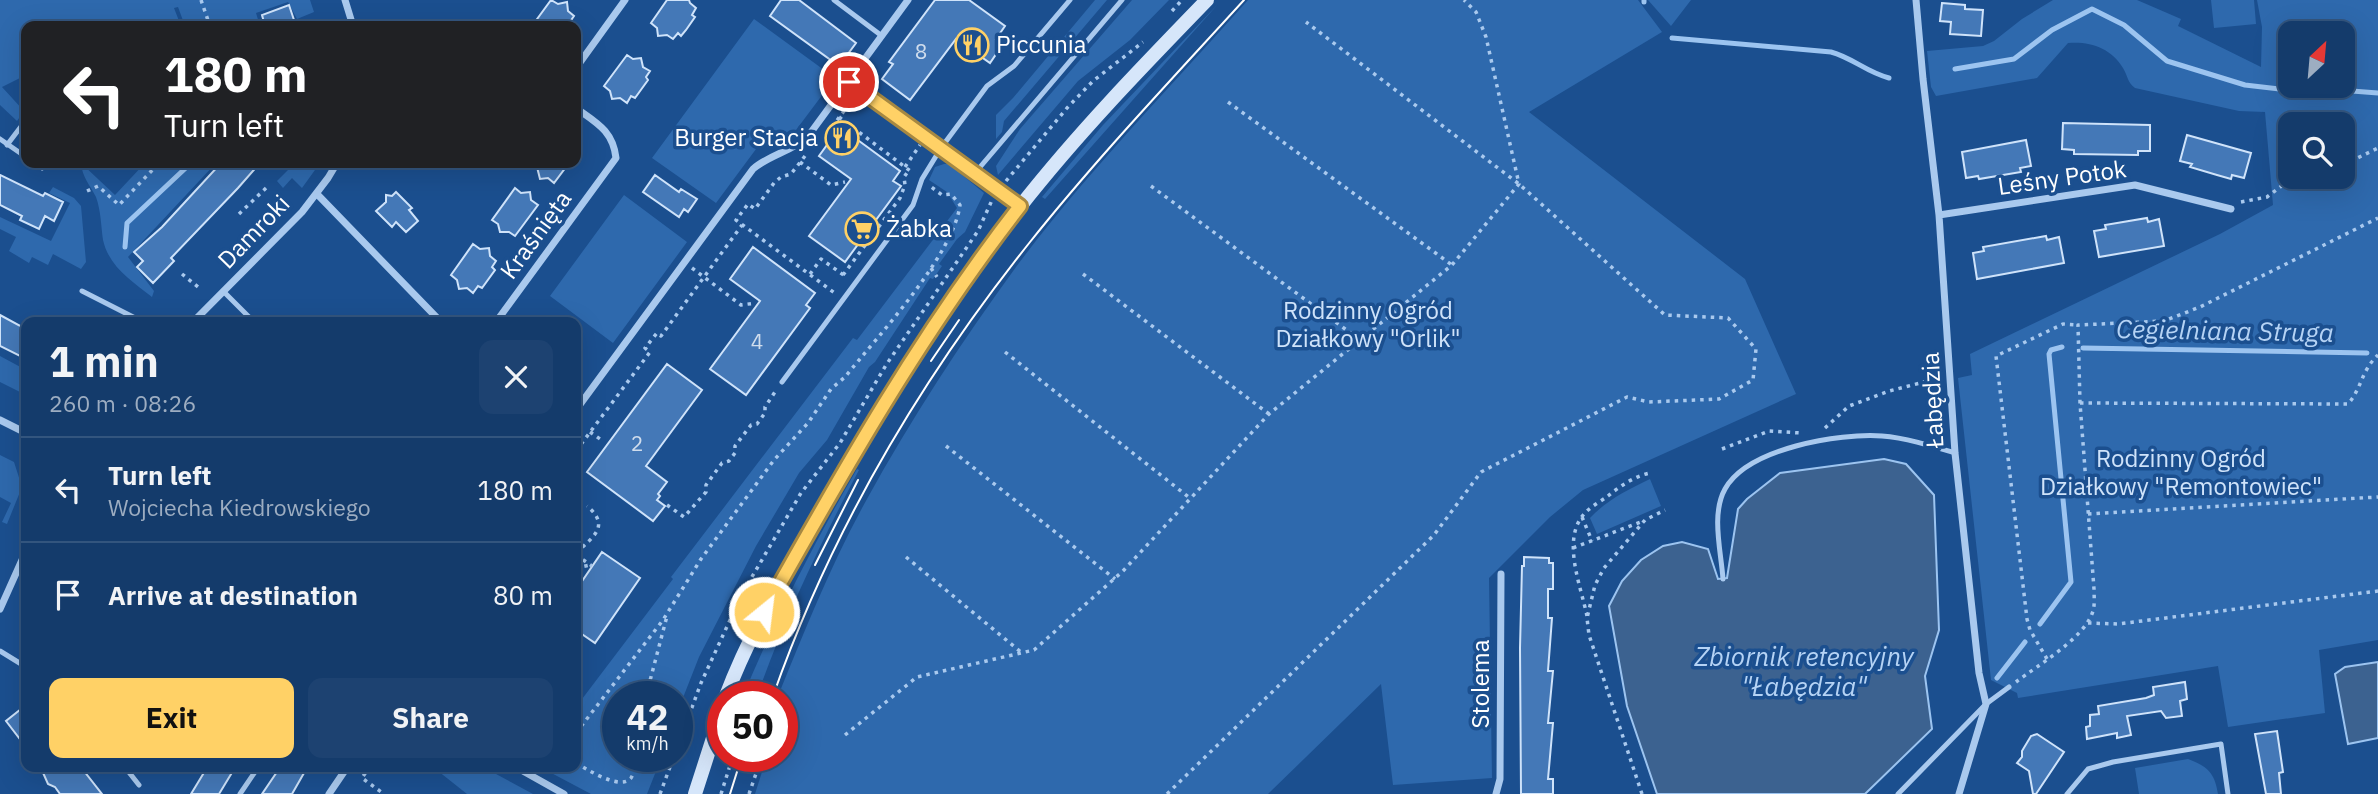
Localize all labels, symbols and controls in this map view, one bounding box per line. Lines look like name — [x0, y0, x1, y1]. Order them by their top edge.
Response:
north arrow — [2278, 21, 2356, 98]
map controls — [2278, 21, 2355, 189]
restaurant icon: Piccunia — [953, 26, 991, 64]
place label: Piccunia — [996, 28, 1087, 60]
house number: 8 — [915, 37, 927, 65]
text: 180 m — [164, 42, 308, 105]
icon: left — [49, 49, 140, 140]
pin — [819, 52, 879, 112]
icon: arrive — [830, 63, 868, 101]
text: Turn left — [164, 104, 284, 146]
button: search — [2278, 112, 2355, 189]
restaurant icon: Burger Stacja — [823, 119, 861, 157]
place label: Burger Stacja — [674, 121, 818, 153]
street label: Leśny Potok — [1995, 152, 2129, 202]
street label: Kraśnięta — [492, 184, 578, 285]
street label: Damroki — [210, 188, 296, 275]
supermarket icon: Żabka — [843, 210, 881, 248]
place label: Żabka — [886, 212, 952, 244]
park label: Rodzinny Ogród Działkowy "Orlik" — [1275, 294, 1461, 354]
water label: Cegielniana Struga — [2116, 311, 2334, 349]
house number: 4 — [751, 327, 763, 355]
text: 1 min — [49, 334, 159, 389]
button: close — [479, 340, 553, 414]
street label: Łabędzia — [1914, 351, 1951, 450]
text: 260 m · 08:26 — [49, 388, 196, 418]
house number: 2 — [631, 429, 643, 457]
park label: Rodzinny Ogród Działkowy "Remontowiec" — [2040, 442, 2322, 502]
text: Turn left — [108, 458, 211, 492]
icon: left — [49, 471, 87, 509]
text: 180 m — [477, 473, 553, 507]
text: Wojciecha Kiedrowskiego — [108, 492, 371, 522]
position arrow — [727, 575, 801, 649]
icon: arrive — [49, 576, 87, 614]
text: Arrive at destination — [108, 578, 358, 612]
text: 80 m — [493, 578, 553, 612]
street label: Stolema — [1464, 639, 1496, 729]
water label: Zbiornik retencyjny "Łabędzia" — [1693, 639, 1915, 703]
button: Exit — [49, 678, 294, 758]
button: Share — [308, 678, 553, 758]
speed limit sign: 50 — [707, 681, 798, 772]
text: 42 — [626, 694, 669, 740]
text: km/h — [626, 732, 669, 755]

